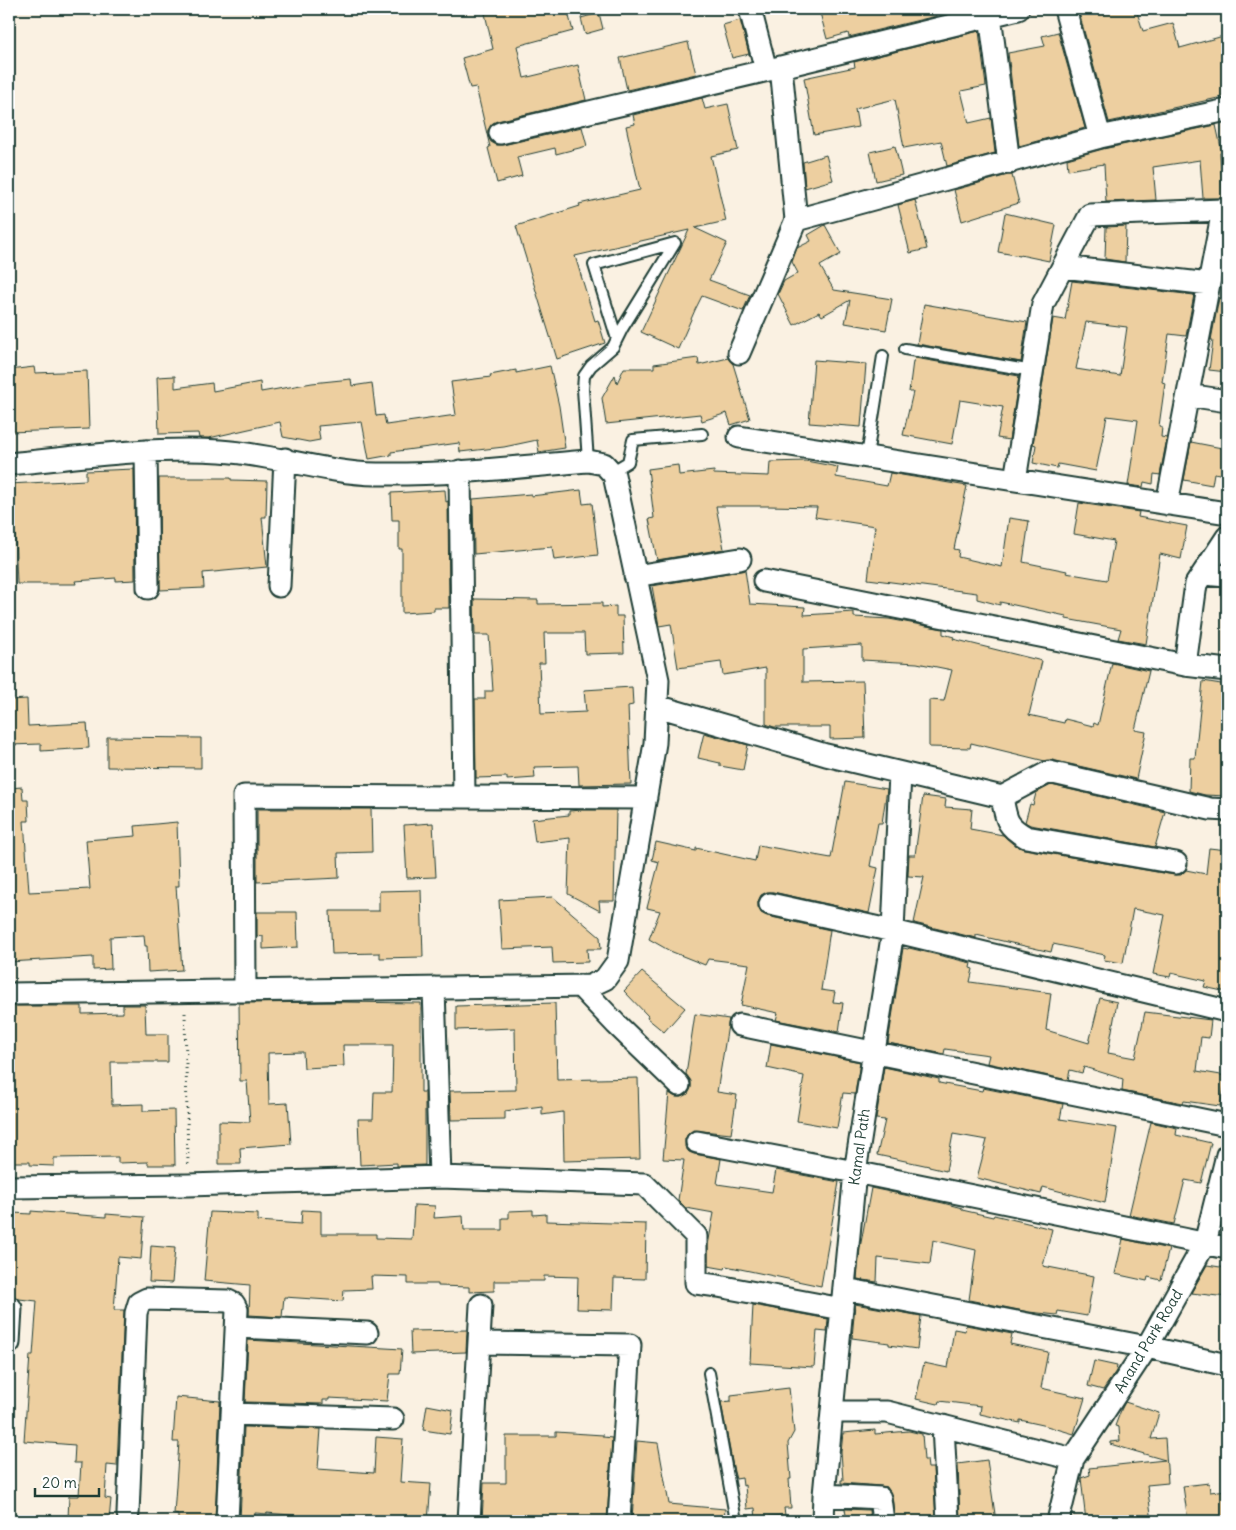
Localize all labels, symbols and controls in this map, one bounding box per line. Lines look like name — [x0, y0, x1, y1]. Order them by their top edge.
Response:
street label: Kamal Path — [844, 1107, 874, 1187]
street label: Anand Park Road — [1110, 1286, 1187, 1396]
scale bar — [35, 1465, 99, 1497]
text: 20 m — [42, 1473, 77, 1492]

